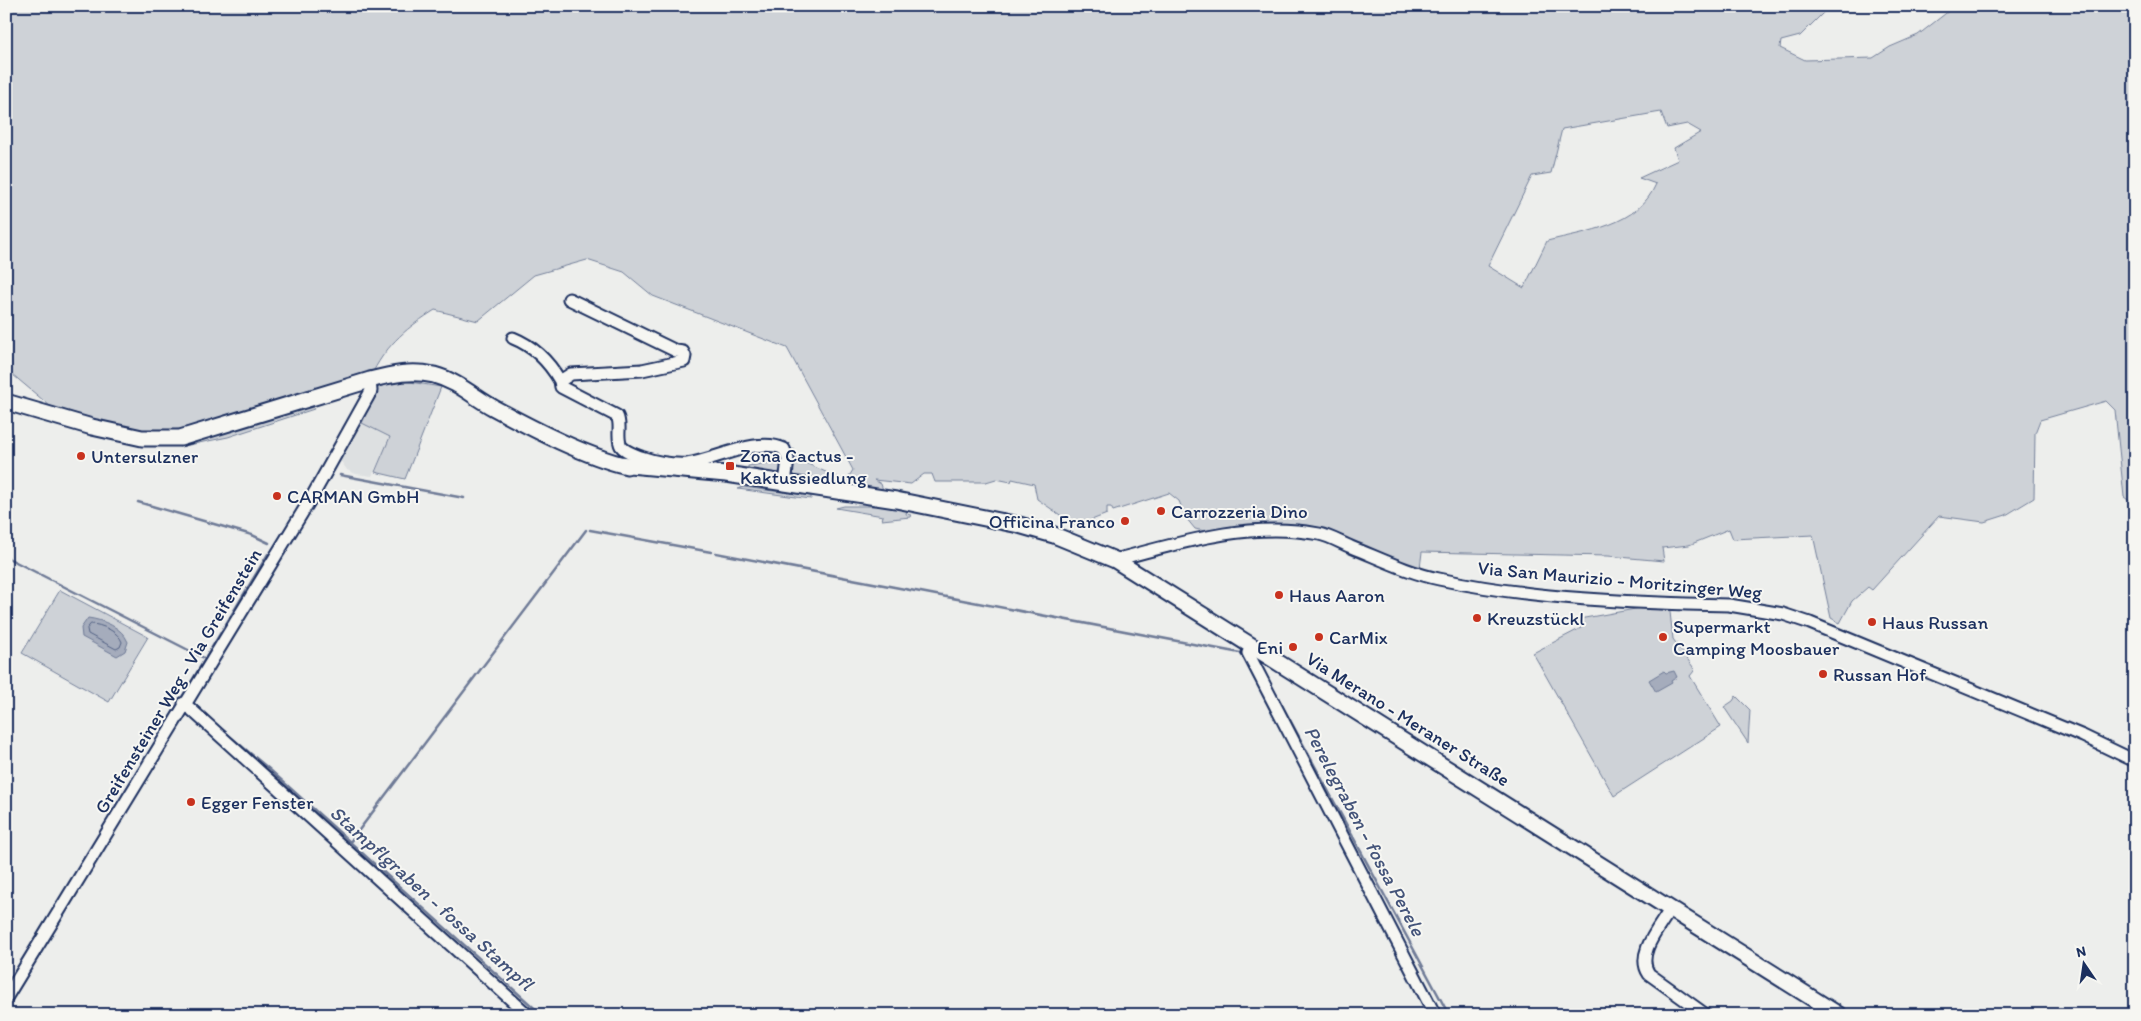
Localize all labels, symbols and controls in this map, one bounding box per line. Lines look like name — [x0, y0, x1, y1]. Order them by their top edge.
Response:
place label: Zona Cactus - Kaktussiedlung — [740, 444, 867, 489]
place label: Untersulzner — [91, 445, 199, 468]
marker: Untersulzner — [75, 450, 87, 462]
marker: Zona Cactus - Kaktussiedlung — [724, 460, 736, 472]
place label: CARMAN GmbH — [287, 485, 419, 508]
marker: CARMAN GmbH — [271, 490, 283, 502]
place label: Carrozzeria Dino — [1171, 500, 1308, 523]
marker: Carrozzeria Dino — [1155, 505, 1167, 517]
place label: Officina Franco — [989, 510, 1115, 533]
marker: Officina Franco — [1119, 515, 1131, 527]
street label: Greifensteiner Weg - Via Greifenstein — [89, 544, 267, 818]
street label: Via San Maurizio - Moritzinger Weg — [1477, 556, 1763, 604]
place label: Haus Aaron — [1289, 584, 1385, 607]
marker: Haus Aaron — [1273, 589, 1285, 601]
place label: Kreuzstückl — [1487, 607, 1585, 630]
place label: Haus Russan — [1882, 611, 1988, 634]
marker: Kreuzstückl — [1471, 612, 1483, 624]
place label: Supermarkt Camping Moosbauer — [1673, 615, 1840, 660]
marker: Haus Russan — [1866, 616, 1878, 628]
place label: CarMix — [1329, 626, 1388, 649]
marker: CarMix — [1313, 631, 1325, 643]
marker: Supermarkt Camping Moosbauer — [1657, 631, 1669, 643]
place label: Eni — [1257, 636, 1283, 659]
marker: Eni — [1287, 641, 1299, 653]
street label: Via Merano - Meraner Straße — [1302, 647, 1514, 791]
place label: Russan Hof — [1833, 663, 1927, 686]
marker: Russan Hof — [1817, 668, 1829, 680]
water label: Perelegraben - fossa Perele — [1299, 722, 1431, 941]
place label: Egger Fenster — [201, 791, 314, 814]
marker: Egger Fenster — [185, 796, 197, 808]
water label: Stampflgraben - fossa Stampfl — [325, 800, 540, 996]
north arrow — [2058, 938, 2108, 988]
text: N — [2075, 942, 2088, 961]

